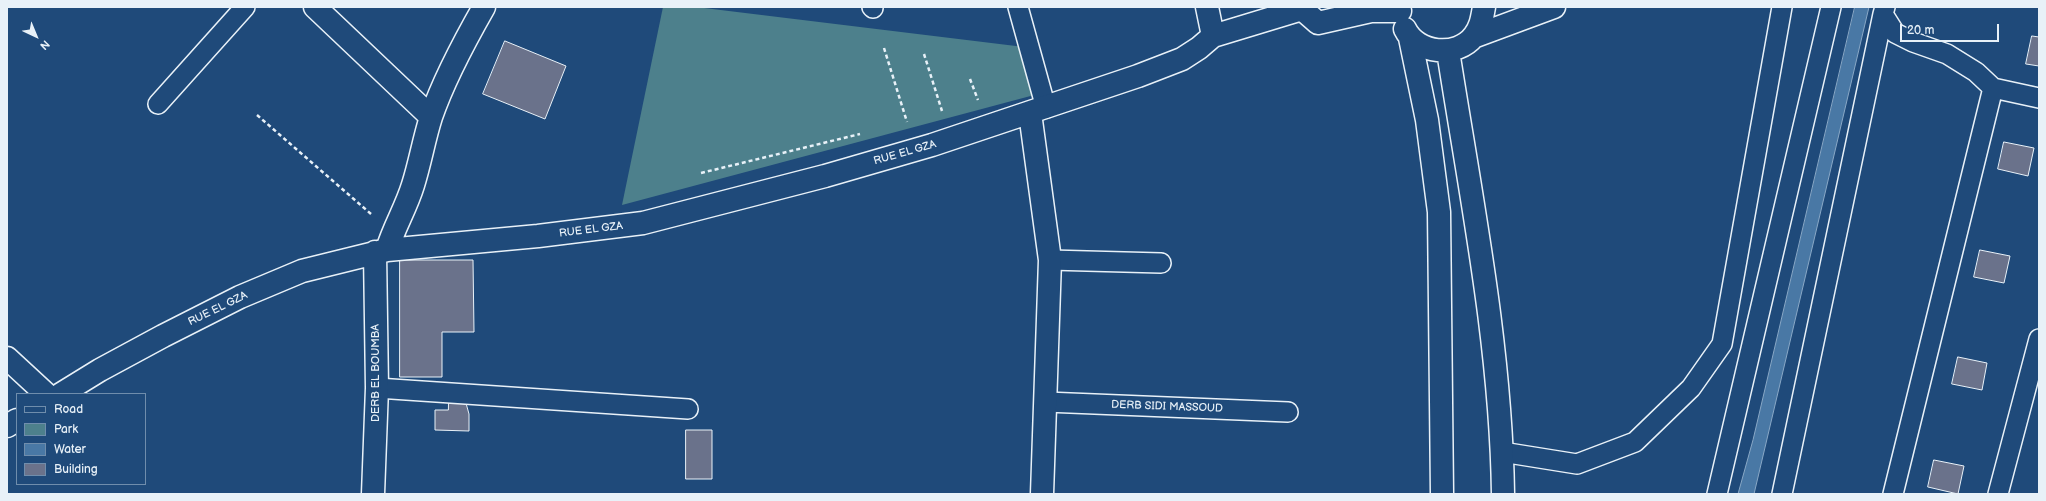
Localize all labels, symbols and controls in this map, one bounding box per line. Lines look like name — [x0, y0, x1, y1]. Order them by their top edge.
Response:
north arrow — [16, 16, 56, 56]
scale bar — [1902, 16, 2001, 42]
text: 20 m — [1907, 23, 1934, 38]
text: N — [37, 37, 52, 53]
street label: RUE EL GZA — [872, 138, 938, 168]
street label: RUE EL GZA — [558, 220, 624, 240]
street label: RUE EL GZA — [186, 289, 250, 329]
street label: DERB EL BOUMBA — [369, 324, 383, 422]
legend — [16, 393, 146, 485]
street label: DERB SIDI MASSOUD — [1111, 398, 1223, 416]
text: Road — [54, 402, 83, 417]
text: Park — [54, 422, 78, 437]
text: Water — [54, 442, 86, 457]
text: Building — [54, 462, 98, 477]

